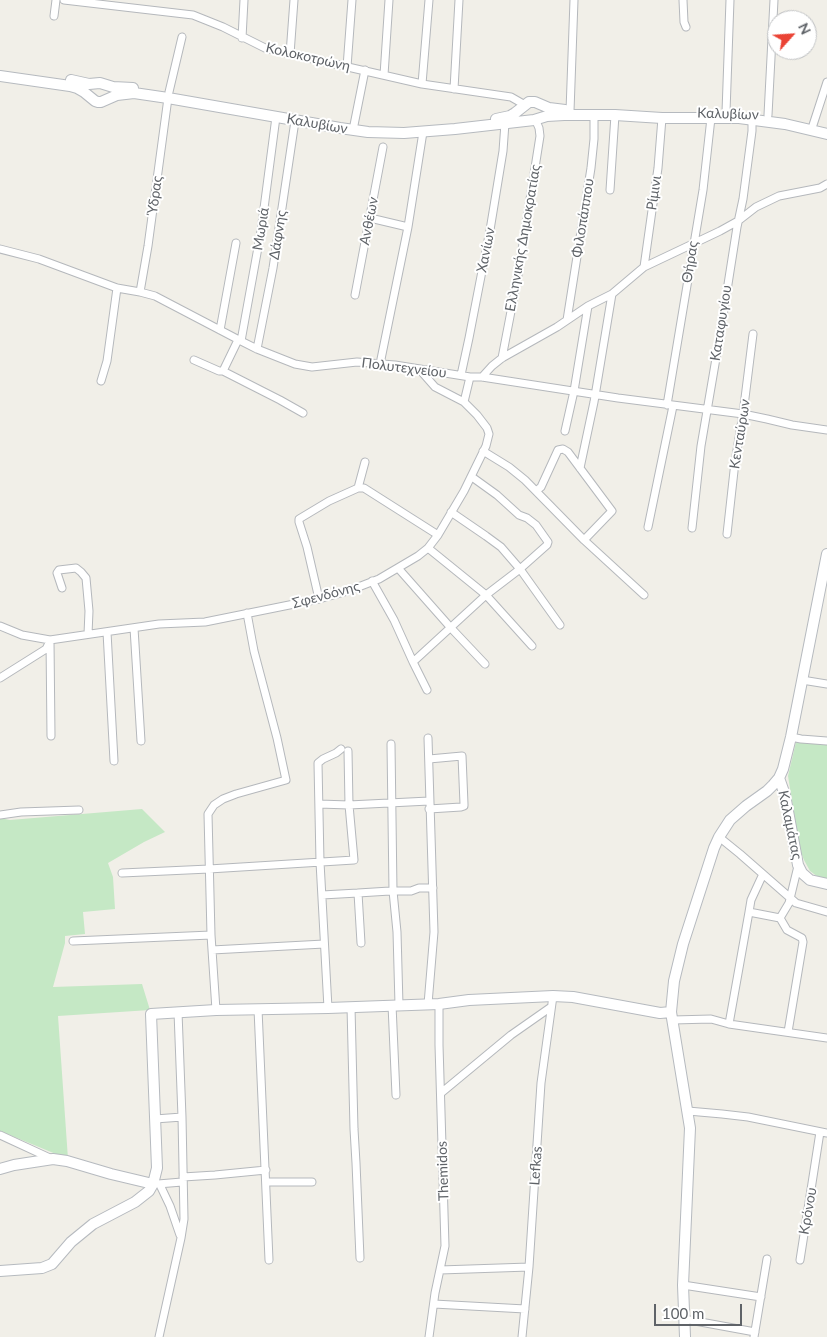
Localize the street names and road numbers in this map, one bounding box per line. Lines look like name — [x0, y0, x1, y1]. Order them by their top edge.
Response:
street label: Κολοκοτρώνη — [264, 39, 352, 75]
street label: Καλυβίων — [697, 105, 759, 123]
street label: Καλυβίων — [285, 110, 349, 138]
street label: Ελληνικής Δημοκρατίας — [502, 163, 544, 313]
street label: Ύδρας — [144, 175, 166, 215]
street label: Ρίμινι — [643, 175, 665, 211]
street label: Φιλοπάππου — [568, 177, 598, 259]
street label: Ανθέων — [356, 196, 382, 246]
street label: Μωριά — [249, 206, 273, 252]
street label: Δάφνης — [266, 209, 290, 261]
street label: Χανίων — [473, 226, 499, 274]
street label: Θήρας — [678, 240, 702, 284]
street label: Καταφυγίου — [707, 284, 735, 362]
street label: Πολυτεχνείου — [361, 354, 447, 382]
street label: Κενταύρων — [726, 398, 754, 470]
street label: Σφενδόνης — [290, 578, 362, 612]
street label: Καλαμάτας — [774, 789, 806, 861]
street label: Themidos — [434, 1141, 452, 1201]
street label: Lefkas — [526, 1146, 546, 1186]
street label: Κρόνου — [796, 1186, 820, 1236]

